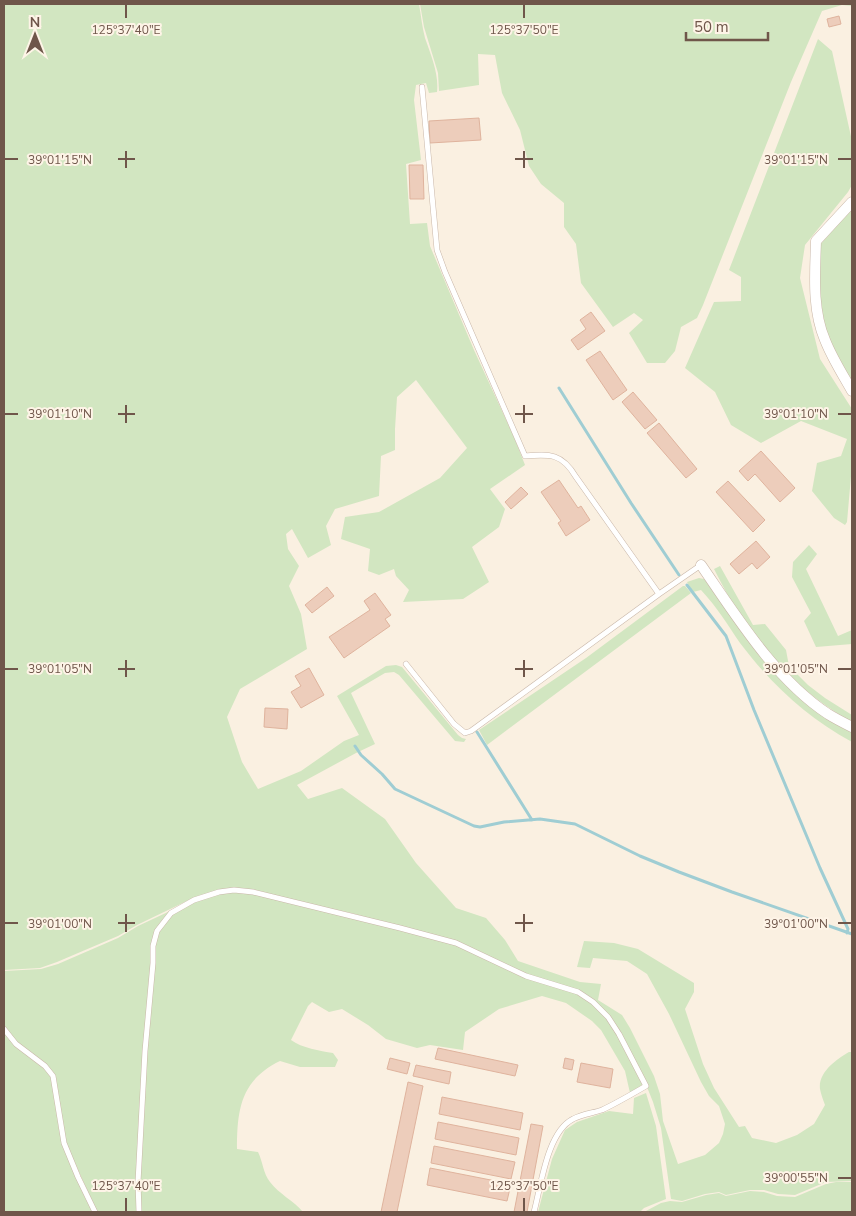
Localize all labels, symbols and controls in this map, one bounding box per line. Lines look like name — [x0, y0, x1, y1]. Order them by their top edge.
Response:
north arrow — [10, 10, 60, 60]
scale bar — [686, 10, 768, 42]
text: N — [30, 13, 40, 32]
text: 50 m — [694, 17, 729, 37]
text: 125°37'40"E — [91, 22, 161, 38]
text: 125°37'50"E — [489, 22, 559, 38]
text: 39°01'15"N — [28, 152, 92, 168]
text: 39°01'15"N — [764, 152, 828, 168]
text: 39°01'10"N — [28, 406, 92, 422]
text: 39°01'10"N — [764, 406, 828, 422]
text: 39°01'05"N — [28, 661, 92, 677]
text: 39°01'05"N — [764, 661, 828, 677]
text: 39°01'00"N — [28, 916, 92, 932]
text: 39°01'00"N — [764, 916, 828, 932]
text: 39°00'55"N — [764, 1170, 828, 1186]
text: 125°37'40"E — [91, 1178, 161, 1194]
text: 125°37'50"E — [489, 1178, 559, 1194]

